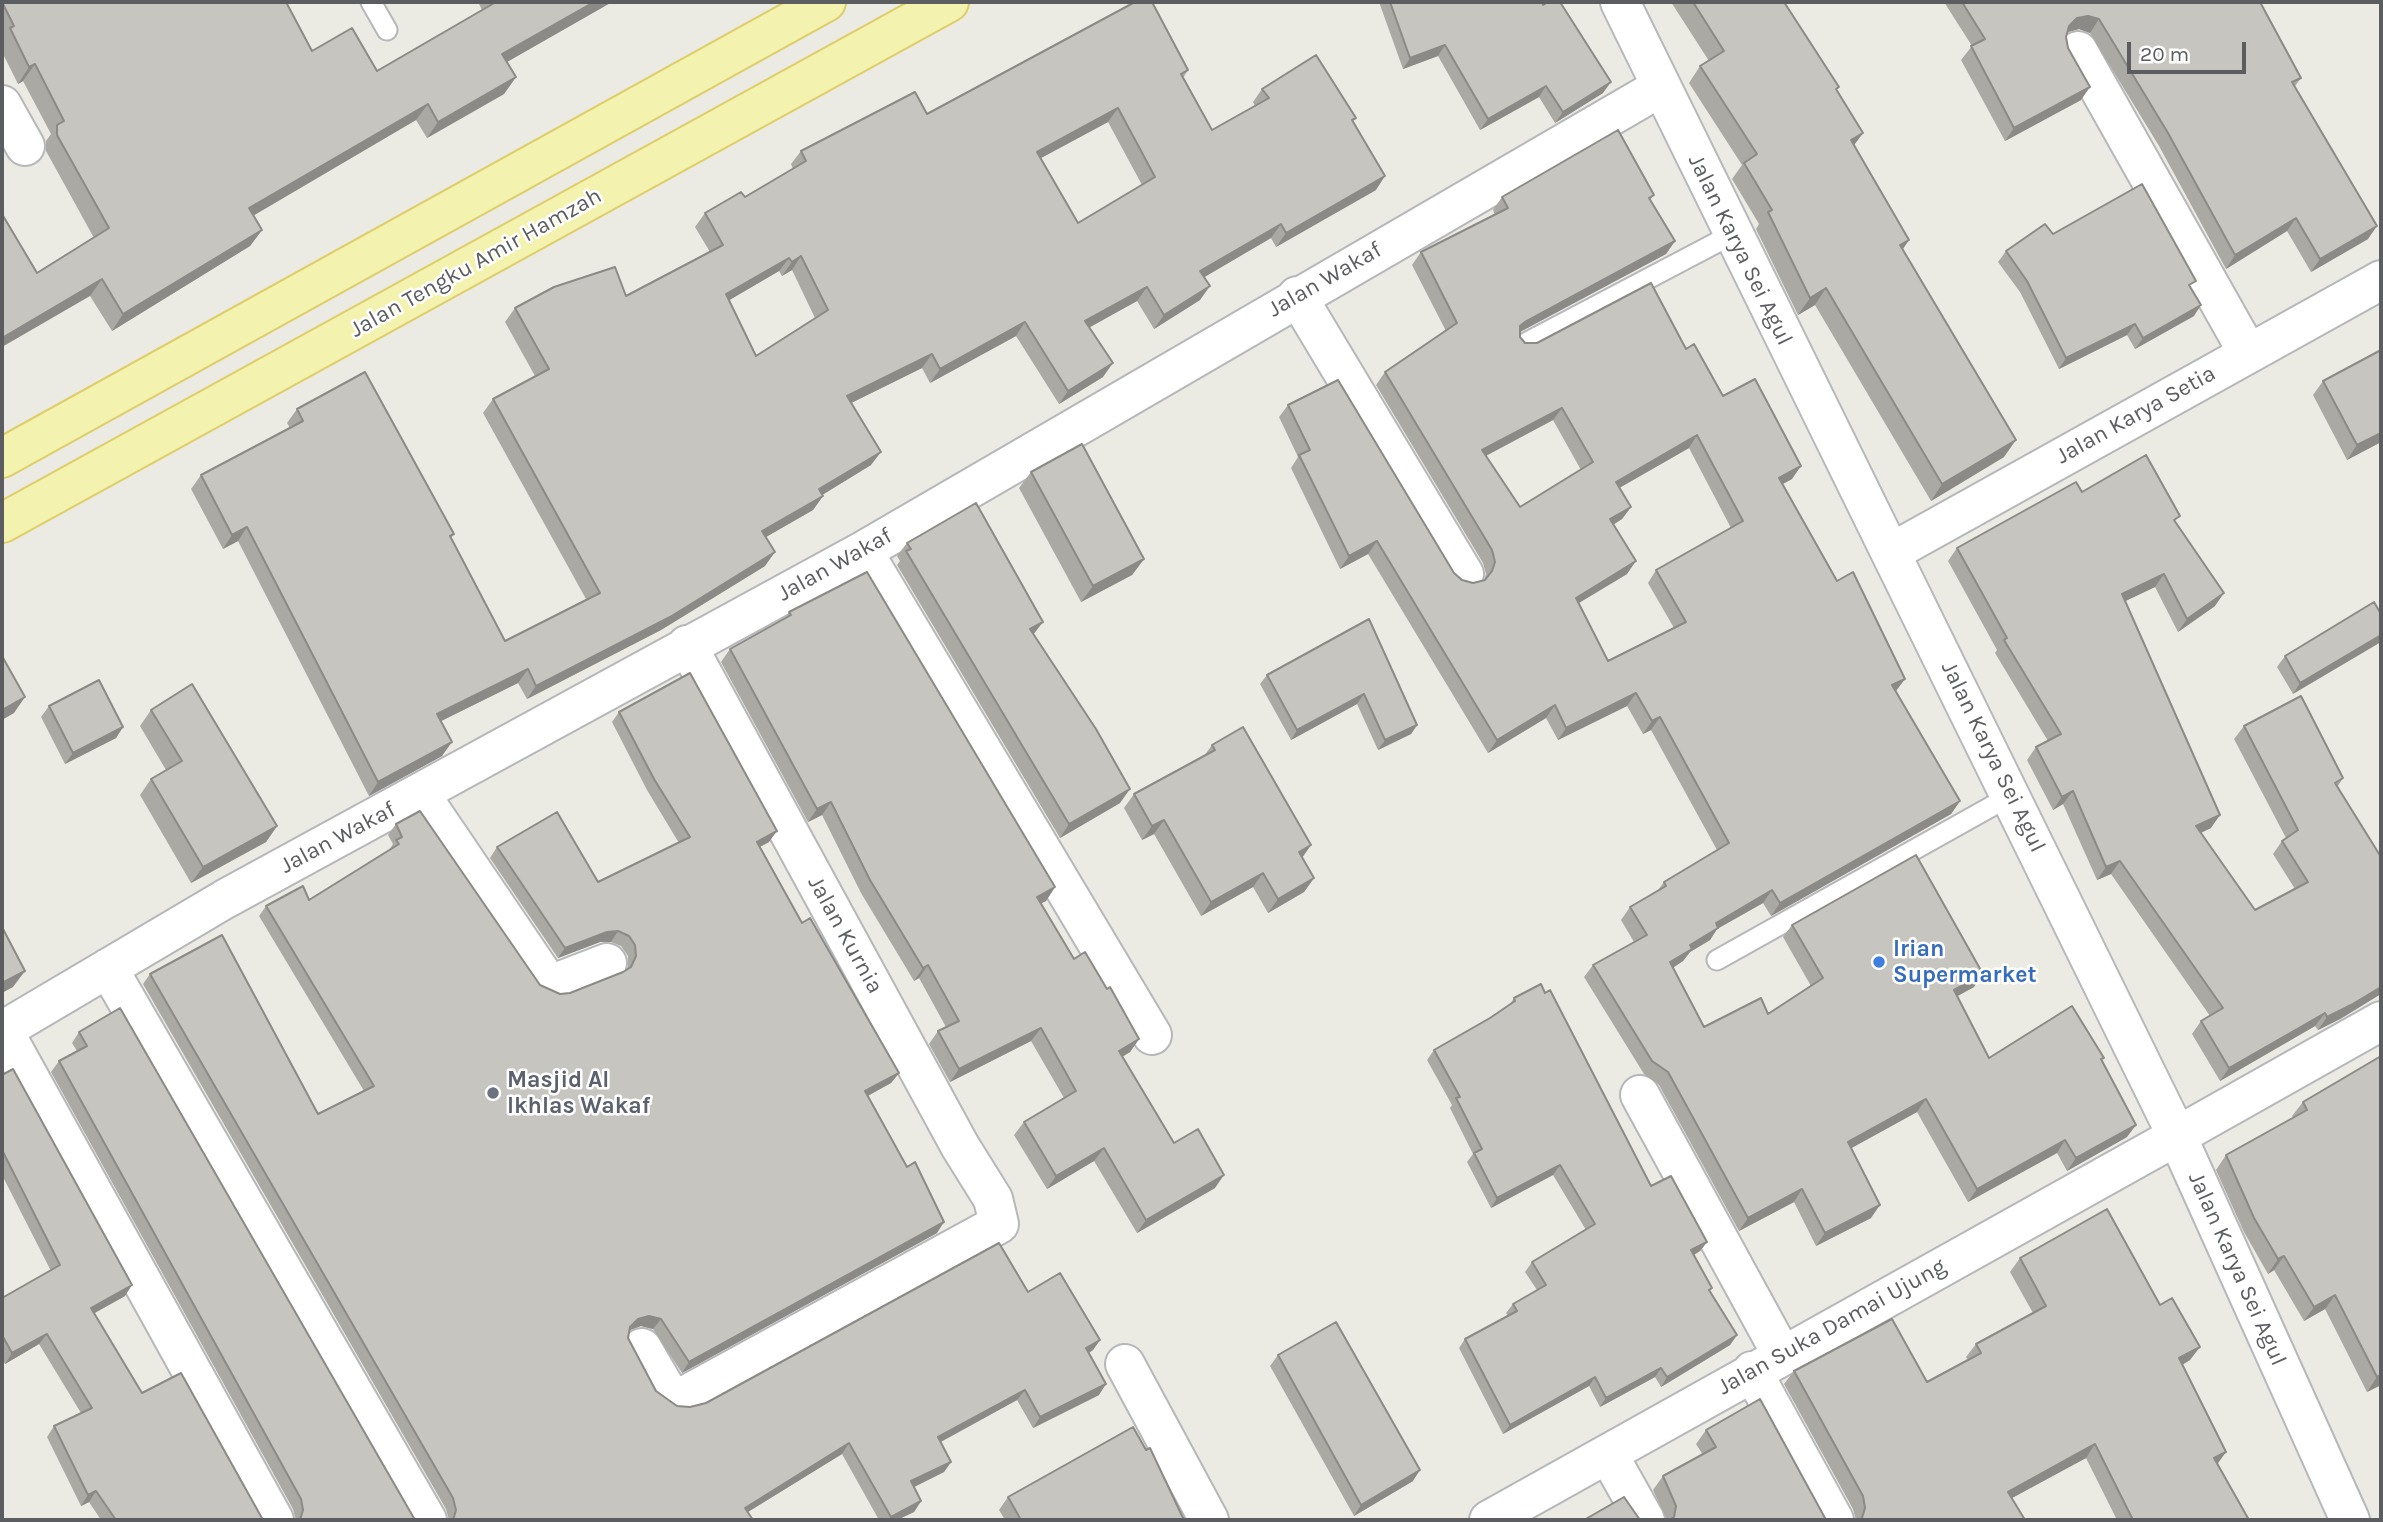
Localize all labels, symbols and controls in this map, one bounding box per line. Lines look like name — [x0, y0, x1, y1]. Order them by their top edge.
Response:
scale bar — [2131, 28, 2250, 72]
text: 20 m — [2140, 42, 2189, 66]
street label: Jalan Karya Sei Agul — [1682, 150, 1798, 350]
street label: Jalan Tengku Amir Hamzah — [345, 182, 607, 344]
street label: Jalan Wakaf — [1263, 236, 1387, 324]
street label: Jalan Karya Setia — [2051, 360, 2221, 470]
street label: Jalan Wakaf — [773, 522, 897, 608]
street label: Jalan Karya Sei Agul — [1935, 657, 2051, 857]
street label: Jalan Wakaf — [276, 796, 400, 880]
street label: Jalan Kurnia — [801, 871, 889, 999]
place label: Irian Supermarket — [1893, 935, 2037, 989]
marker: Irian Supermarket — [1871, 954, 1887, 970]
place label: Masjid Al Ikhlas Wakaf — [507, 1066, 650, 1120]
marker: Masjid Al Ikhlas Wakaf — [485, 1085, 501, 1101]
street label: Jalan Karya Sei Agul — [2182, 1168, 2292, 1370]
street label: Jalan Suka Damai Ujung — [1713, 1253, 1951, 1401]

